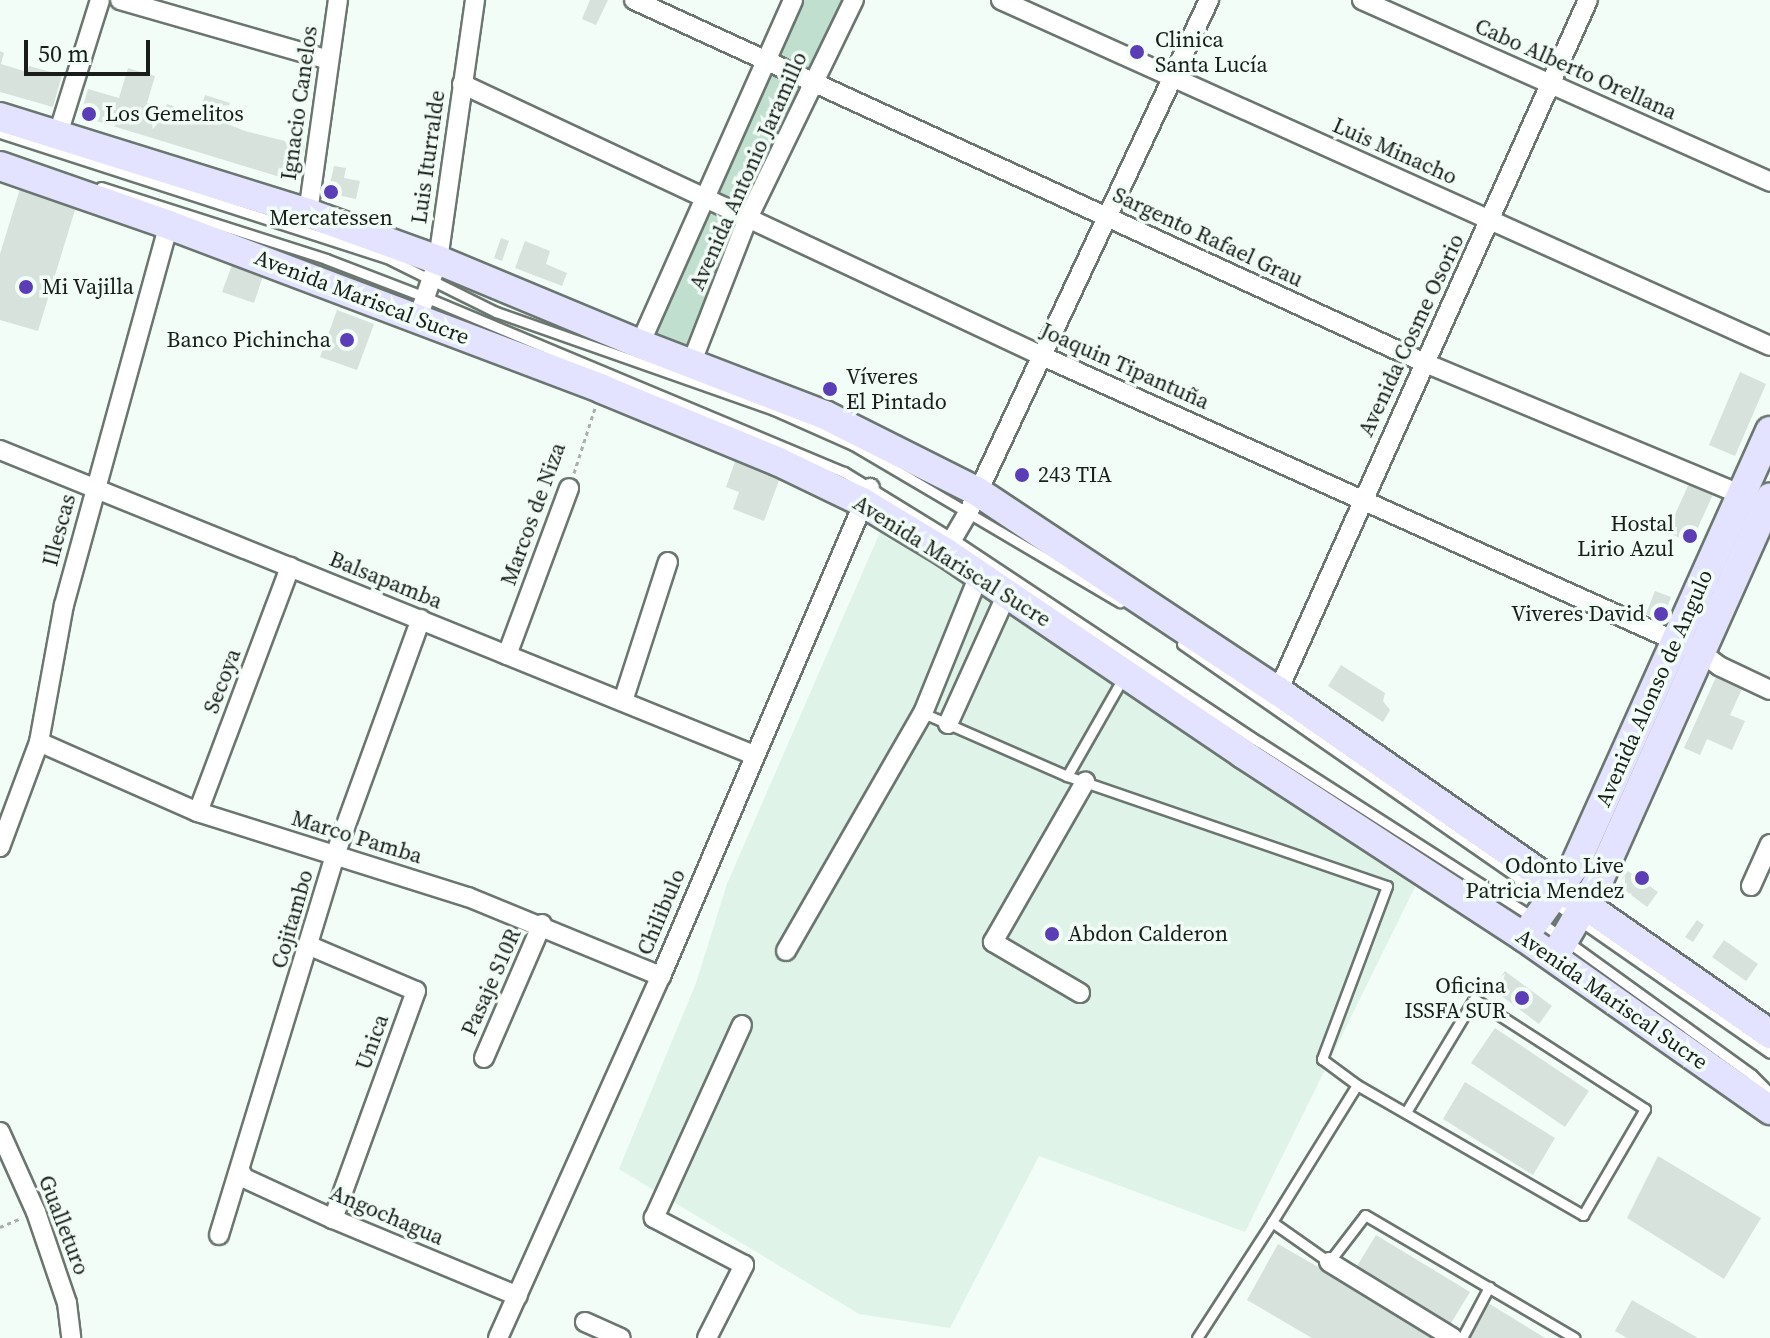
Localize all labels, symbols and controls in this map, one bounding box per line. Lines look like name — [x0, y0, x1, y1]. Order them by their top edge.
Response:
street label: Cabo Alberto Orellana — [1471, 13, 1681, 125]
scale bar — [28, 24, 154, 74]
street label: Ignacio Canelos — [275, 24, 323, 182]
place label: Clinica Santa Lucía — [1155, 26, 1268, 78]
text: 50 m — [38, 37, 89, 70]
marker: Clinica Santa Lucía — [1126, 41, 1148, 63]
street label: Avenida Antonio Jaramillo — [683, 48, 813, 294]
street label: Luis Iturralde — [406, 89, 450, 225]
place label: Los Gemelitos — [105, 101, 244, 127]
marker: Los Gemelitos — [80, 105, 98, 123]
street label: Luis Minacho — [1329, 112, 1461, 190]
street label: Sargento Rafael Grau — [1109, 181, 1307, 293]
marker: Mercatessen — [322, 183, 340, 201]
place label: Mercatessen — [269, 205, 393, 231]
street label: Avenida Cosme Osorio — [1352, 230, 1470, 440]
street label: Avenida Mariscal Sucre — [251, 244, 473, 350]
place label: Mi Vajilla — [42, 274, 135, 300]
marker: Mi Vajilla — [17, 278, 35, 296]
street label: Joaquin Tipantuña — [1036, 317, 1214, 415]
place label: Banco Pichincha — [167, 327, 331, 353]
marker: Banco Pichincha — [338, 331, 356, 349]
place label: Víveres El Pintado — [846, 363, 947, 414]
marker: Víveres El Pintado — [821, 380, 839, 398]
street label: Marcos de Niza — [495, 439, 571, 589]
place label: 243 TIA — [1038, 462, 1112, 488]
marker: 243 TIA — [1013, 466, 1031, 484]
street label: Avenida Mariscal Sucre — [848, 489, 1056, 633]
street label: Illescas — [37, 491, 81, 569]
place label: Hostal Lirio Azul — [1577, 510, 1674, 562]
marker: Hostal Lirio Azul — [1681, 527, 1699, 545]
street label: Balsapamba — [326, 545, 446, 615]
street label: Avenida Alonso de Angulo — [1590, 565, 1718, 811]
place label: Viveres David — [1511, 601, 1645, 627]
marker: Viveres David — [1652, 605, 1670, 623]
street label: Secoya — [198, 645, 246, 717]
street label: Marco Pamba — [288, 805, 426, 869]
place label: Odonto Live Patricia Mendez — [1466, 852, 1624, 904]
street label: Chilibulo — [631, 865, 691, 959]
street label: Cojitambo — [265, 867, 319, 971]
marker: Odonto Live Patricia Mendez — [1631, 867, 1653, 889]
place label: Abdon Calderon — [1068, 921, 1228, 947]
street label: Avenida Mariscal Sucre — [1511, 923, 1713, 1075]
street label: Pasaje S10R — [456, 924, 526, 1040]
marker: Abdon Calderon — [1043, 925, 1061, 943]
place label: Oficina ISSFA SUR — [1404, 972, 1506, 1024]
marker: Oficina ISSFA SUR — [1513, 989, 1531, 1007]
street label: Unica — [350, 1011, 394, 1073]
street label: Gualleturo — [33, 1171, 95, 1279]
street label: Angochagua — [326, 1179, 448, 1251]

